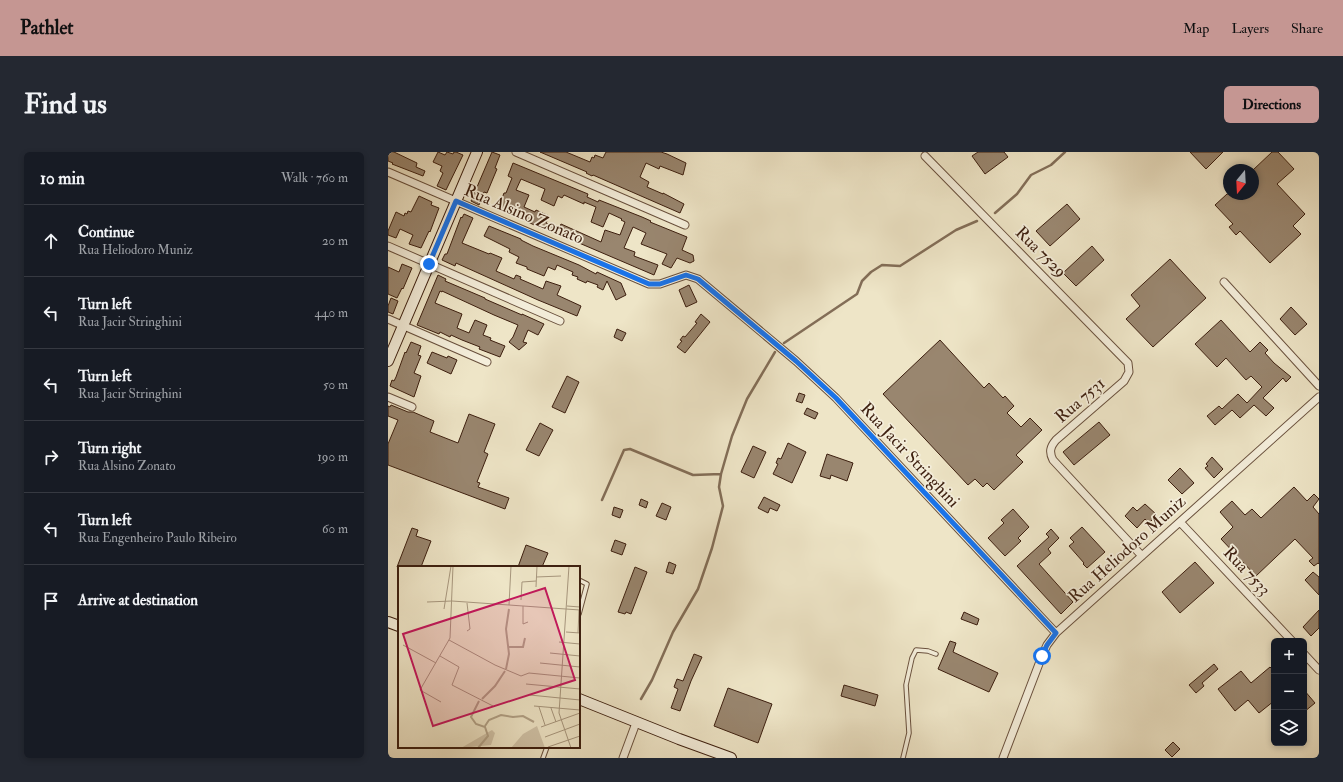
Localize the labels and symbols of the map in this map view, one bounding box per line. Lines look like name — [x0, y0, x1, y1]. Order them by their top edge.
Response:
north arrow — [1223, 164, 1259, 200]
street label: Rua Alsino Zonato — [461, 179, 587, 249]
street label: Rua 7529 — [1011, 222, 1071, 282]
route end — [420, 255, 438, 273]
street label: Rua 7531 — [1051, 373, 1109, 427]
street label: Rua Jacir Stringhini — [855, 398, 964, 513]
street label: Rua Heliodoro Muniz — [1064, 491, 1190, 607]
street label: Rua 7533 — [1219, 542, 1275, 600]
inset map — [398, 566, 580, 748]
route start — [1033, 647, 1051, 665]

